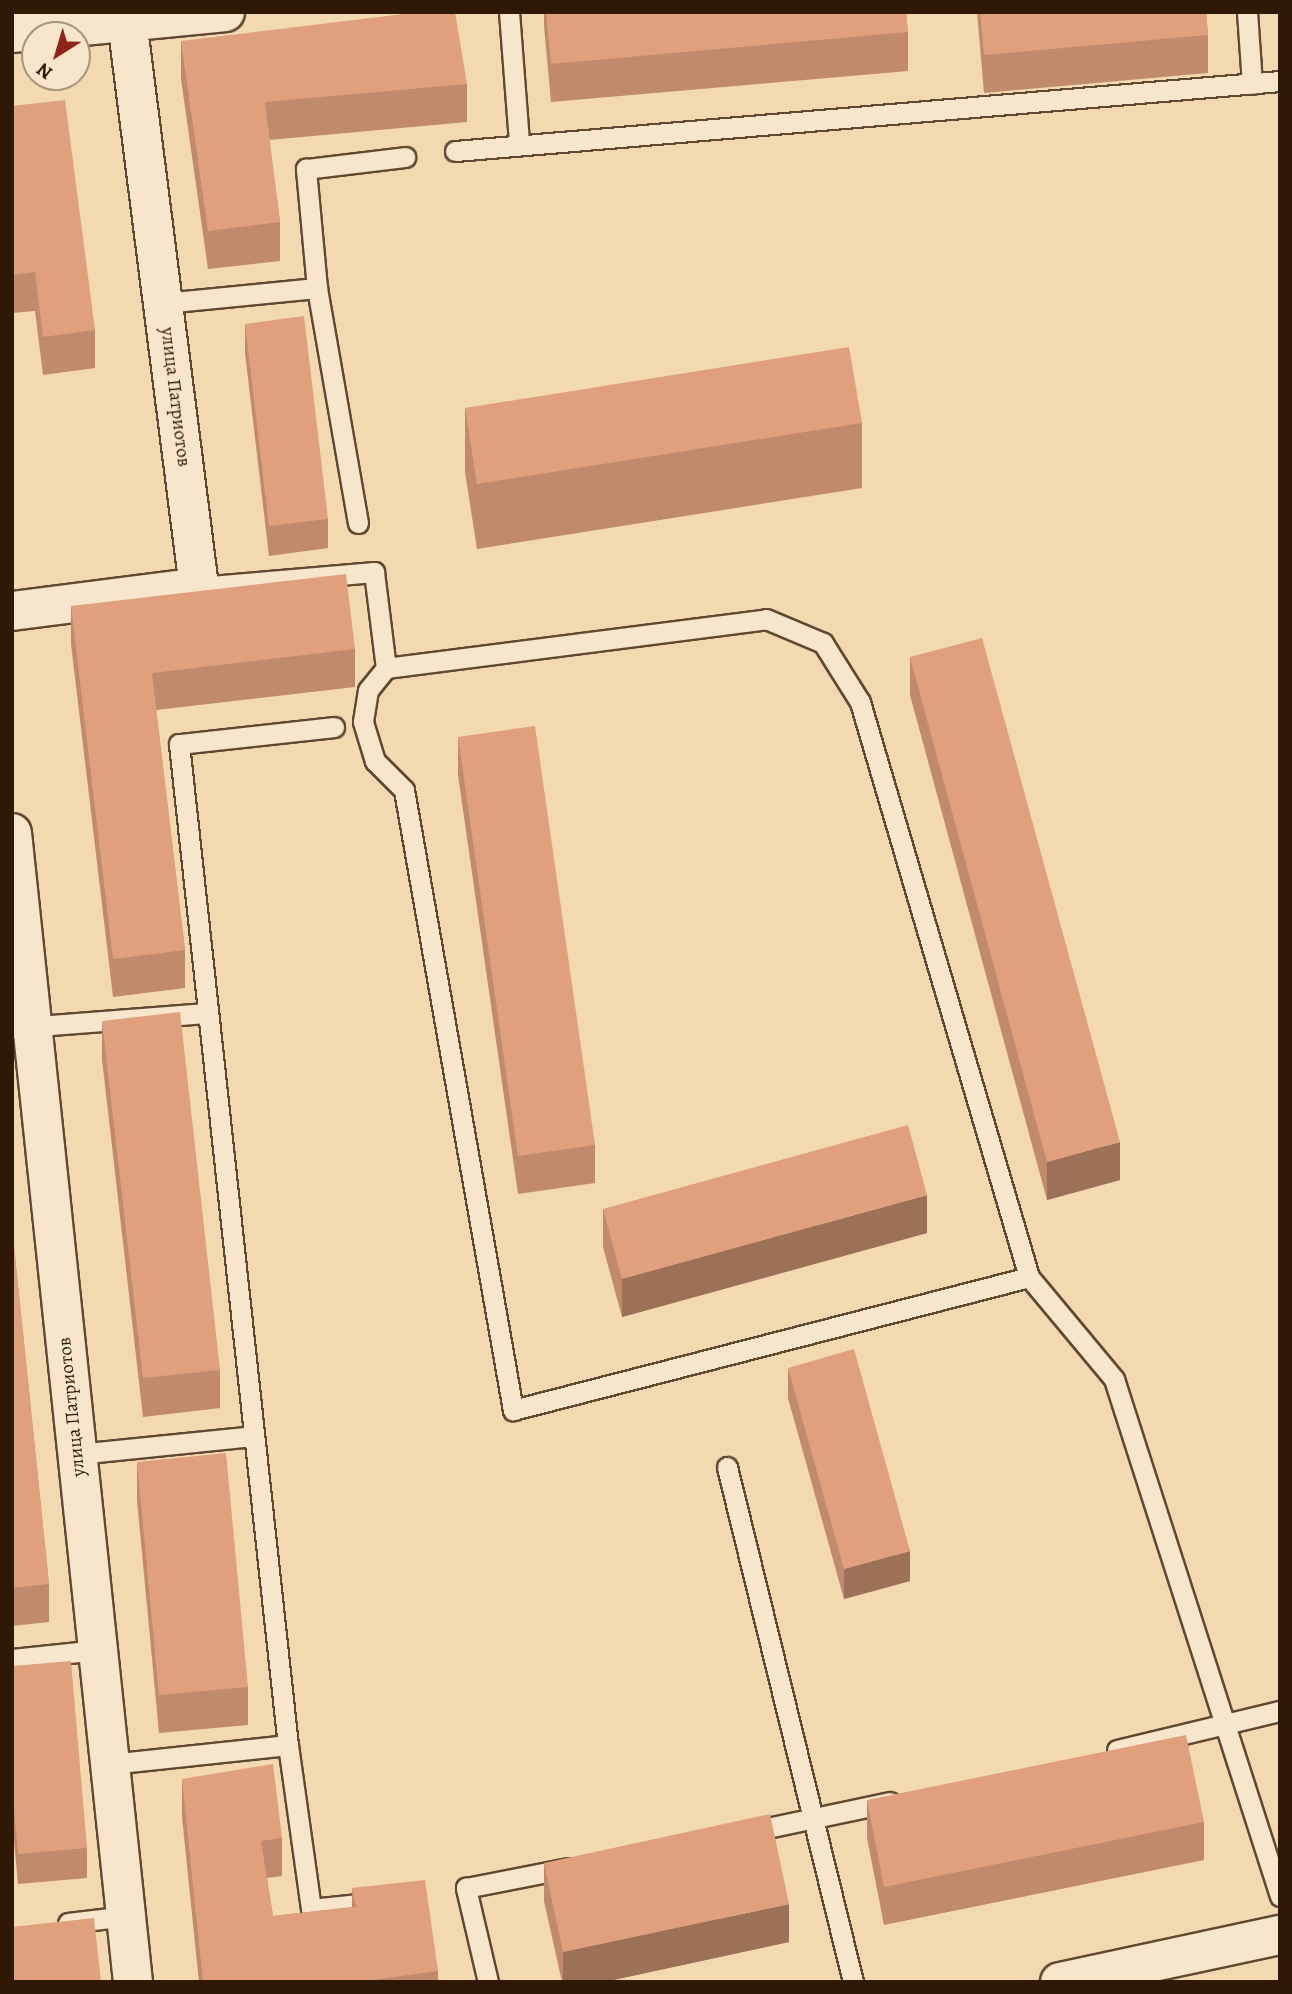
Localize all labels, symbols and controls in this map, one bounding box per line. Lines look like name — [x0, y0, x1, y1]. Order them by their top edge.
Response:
north arrow — [21, 21, 91, 91]
text: N — [31, 57, 58, 86]
street label: улица Патриотов — [155, 326, 195, 468]
street label: улица Патриотов — [53, 1336, 91, 1478]

